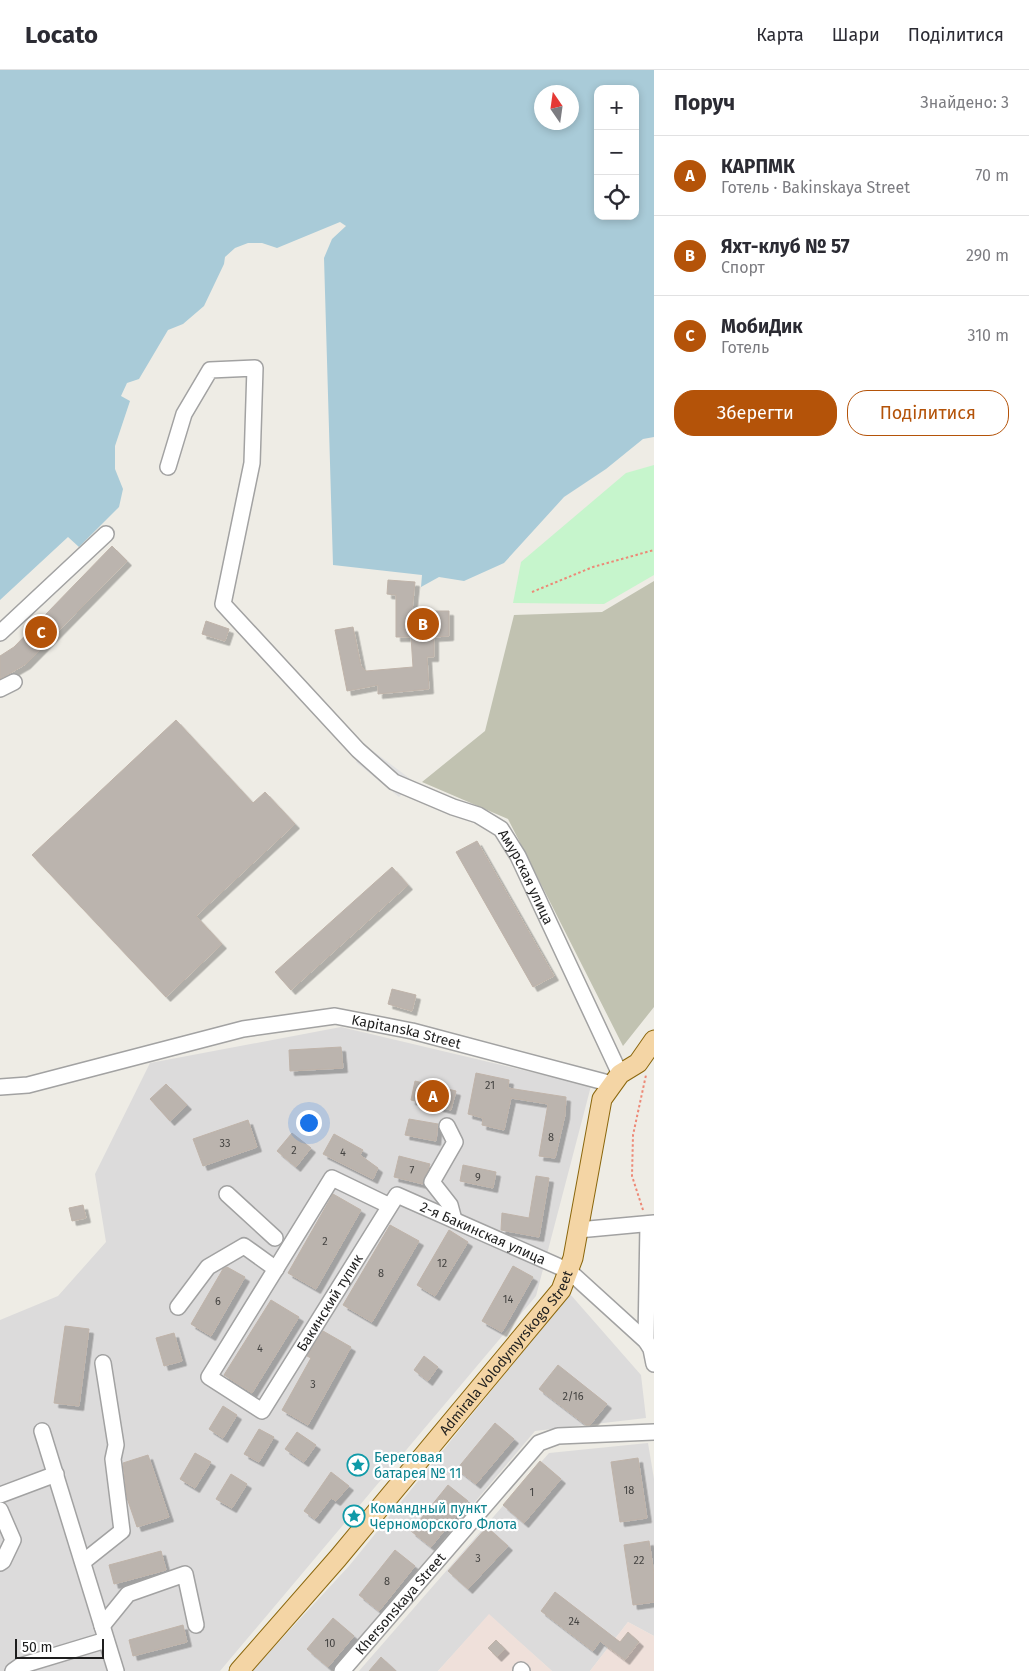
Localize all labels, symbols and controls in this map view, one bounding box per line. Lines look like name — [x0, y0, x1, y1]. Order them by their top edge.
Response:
text: Locato — [25, 21, 98, 49]
text: Карта — [756, 24, 804, 46]
text: Шари — [832, 24, 880, 46]
text: Поділитися — [908, 24, 1004, 46]
north arrow — [534, 85, 579, 130]
map controls — [594, 85, 639, 220]
button: + — [594, 85, 639, 130]
text: Поруч — [674, 90, 735, 116]
text: Знайдено: 3 — [920, 93, 1009, 112]
button: − — [594, 130, 639, 175]
text: КАРПМК — [721, 155, 795, 178]
text: A — [685, 166, 695, 185]
text: 70 m — [975, 166, 1009, 185]
button: locate — [594, 175, 639, 220]
text: Готель · Bakinskaya Street — [721, 178, 910, 197]
text: Яхт-клуб № 57 — [721, 235, 850, 258]
text: B — [685, 246, 695, 265]
text: 290 m — [966, 246, 1009, 265]
text: Спорт — [721, 258, 765, 277]
text: МобиДик — [721, 315, 803, 338]
text: C — [685, 326, 695, 345]
text: 310 m — [968, 326, 1009, 345]
text: Готель — [721, 338, 769, 357]
button: Зберегти — [674, 390, 837, 436]
button: Поділитися — [847, 390, 1009, 436]
pin: B — [407, 605, 439, 643]
pin: C — [25, 613, 57, 651]
street label: Амурская улица — [495, 826, 557, 927]
street label: Kapitanska Street — [350, 1011, 464, 1052]
pin: A — [417, 1077, 449, 1115]
house number: 21 — [485, 1079, 495, 1092]
your location — [296, 1110, 322, 1136]
house number: 8 — [548, 1131, 554, 1144]
house number: 33 — [220, 1137, 230, 1150]
house number: 2 — [291, 1144, 297, 1157]
house number: 4 — [340, 1146, 346, 1159]
house number: 7 — [410, 1164, 415, 1177]
house number: 9 — [475, 1171, 481, 1184]
street label: 2-я Бакинская улица — [418, 1198, 548, 1268]
house number: 2 — [322, 1235, 328, 1248]
street label: Бакинский тупик — [293, 1250, 367, 1354]
house number: 12 — [437, 1257, 447, 1270]
house number: 8 — [378, 1267, 384, 1280]
street label: Admirala Volodymyrskogo Street — [436, 1267, 576, 1438]
house number: 14 — [503, 1293, 513, 1306]
house number: 6 — [215, 1295, 221, 1308]
house number: 4 — [257, 1342, 263, 1355]
house number: 3 — [310, 1378, 316, 1391]
house number: 2/16 — [562, 1390, 584, 1403]
place label: Береговая батарея № 11 — [374, 1449, 461, 1482]
place icon: Береговая батарея № 11 — [346, 1453, 370, 1477]
house number: 18 — [624, 1484, 634, 1497]
house number: 1 — [530, 1486, 534, 1499]
place label: Командный пункт Черноморского Флота — [370, 1500, 517, 1533]
place icon: Командный пункт Черноморского Флота — [342, 1504, 366, 1528]
street label: Khersonskaya Street — [352, 1548, 449, 1658]
house number: 3 — [475, 1552, 481, 1565]
house number: 22 — [634, 1554, 644, 1567]
house number: 8 — [384, 1575, 390, 1588]
house number: 24 — [569, 1615, 580, 1628]
scale bar — [15, 1636, 104, 1659]
house number: 10 — [325, 1637, 335, 1650]
text: 50 m — [22, 1639, 53, 1656]

